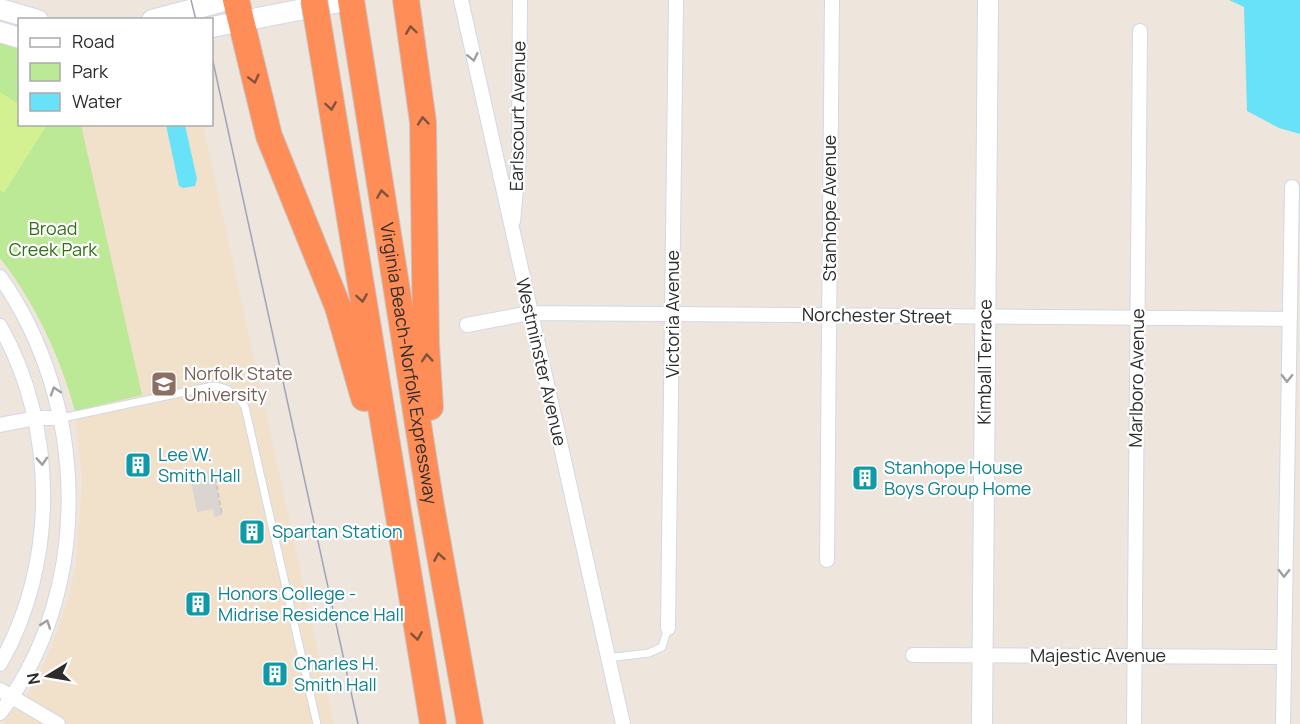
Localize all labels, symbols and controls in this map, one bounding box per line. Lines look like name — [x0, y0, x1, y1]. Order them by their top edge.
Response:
legend — [18, 18, 213, 126]
one-way arrow — [405, 25, 417, 34]
text: Road — [72, 29, 115, 53]
street label: Earlscourt Avenue — [504, 41, 530, 191]
one-way arrow — [466, 52, 479, 62]
text: Park — [72, 59, 109, 83]
one-way arrow — [247, 74, 260, 84]
text: Water — [72, 89, 122, 113]
one-way arrow — [325, 101, 337, 110]
one-way arrow — [417, 117, 430, 126]
street label: Stanhope Avenue — [817, 135, 841, 281]
one-way arrow — [376, 189, 388, 198]
park label: Broad Creek Park — [9, 216, 98, 261]
street label: Virginia Beach-Norfolk Expressway — [375, 221, 444, 506]
street label: Victoria Avenue — [660, 250, 684, 378]
street label: Westminster Avenue — [511, 275, 573, 448]
one-way arrow — [355, 293, 368, 303]
street label: Kimball Terrace — [971, 299, 997, 425]
street label: Norchester Street — [802, 302, 952, 328]
street label: Marlboro Avenue — [1123, 308, 1149, 448]
one-way arrow — [421, 354, 434, 363]
place label: Norfolk State University — [184, 361, 293, 406]
school or university icon: Norfolk State University — [149, 369, 179, 399]
one-way arrow — [1281, 373, 1293, 382]
one-way arrow — [50, 386, 62, 397]
place label: Lee W. Smith Hall — [158, 442, 241, 487]
building icon: Lee W. Smith Hall — [123, 450, 153, 480]
place label: Stanhope House Boys Group Home — [884, 455, 1031, 500]
one-way arrow — [35, 457, 48, 466]
building icon: Stanhope House Boys Group Home — [850, 463, 880, 493]
building icon: Spartan Station — [237, 517, 267, 547]
place label: Spartan Station — [272, 519, 403, 543]
one-way arrow — [434, 552, 446, 561]
one-way arrow — [1278, 568, 1290, 577]
place label: Honors College - Midrise Residence Hall — [218, 581, 404, 626]
building icon: Honors College - Midrise Residence Hall — [183, 589, 213, 619]
one-way arrow — [38, 619, 51, 630]
one-way arrow — [410, 631, 423, 641]
street label: Majestic Avenue — [1030, 643, 1166, 667]
north arrow — [18, 646, 78, 706]
place label: Charles H. Smith Hall — [294, 651, 379, 696]
building icon: Charles H. Smith Hall — [260, 659, 290, 689]
text: N — [21, 671, 45, 687]

